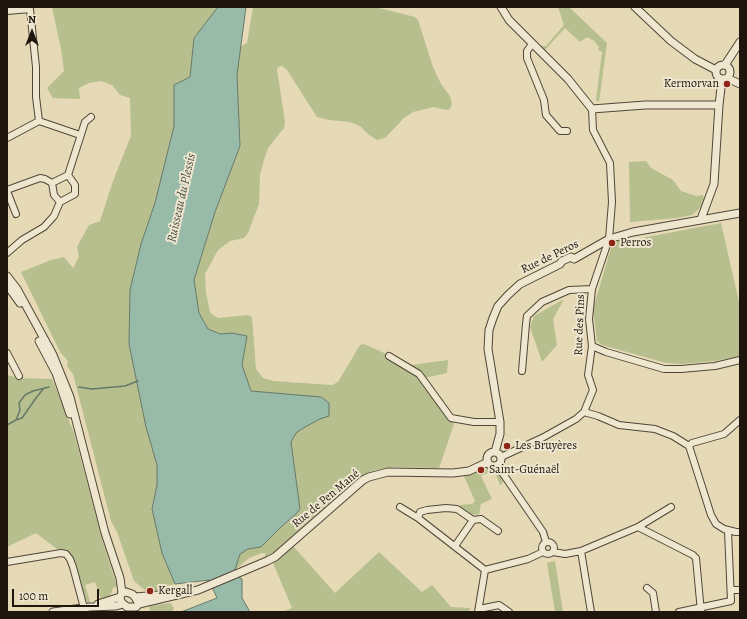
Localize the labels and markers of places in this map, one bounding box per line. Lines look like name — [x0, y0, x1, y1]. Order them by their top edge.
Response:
place label: Kermorvan — [664, 77, 719, 91]
marker: Kermorvan — [722, 79, 732, 89]
place label: Perros — [620, 236, 651, 250]
marker: Perros — [607, 238, 617, 248]
place label: Les Bruyères — [515, 439, 577, 453]
marker: Les Bruyères — [502, 441, 512, 451]
place label: Saint-Guénaël — [489, 463, 559, 477]
marker: Saint-Guénaël — [476, 465, 486, 475]
place label: Kergall — [158, 584, 192, 598]
marker: Kergall — [145, 586, 155, 596]

